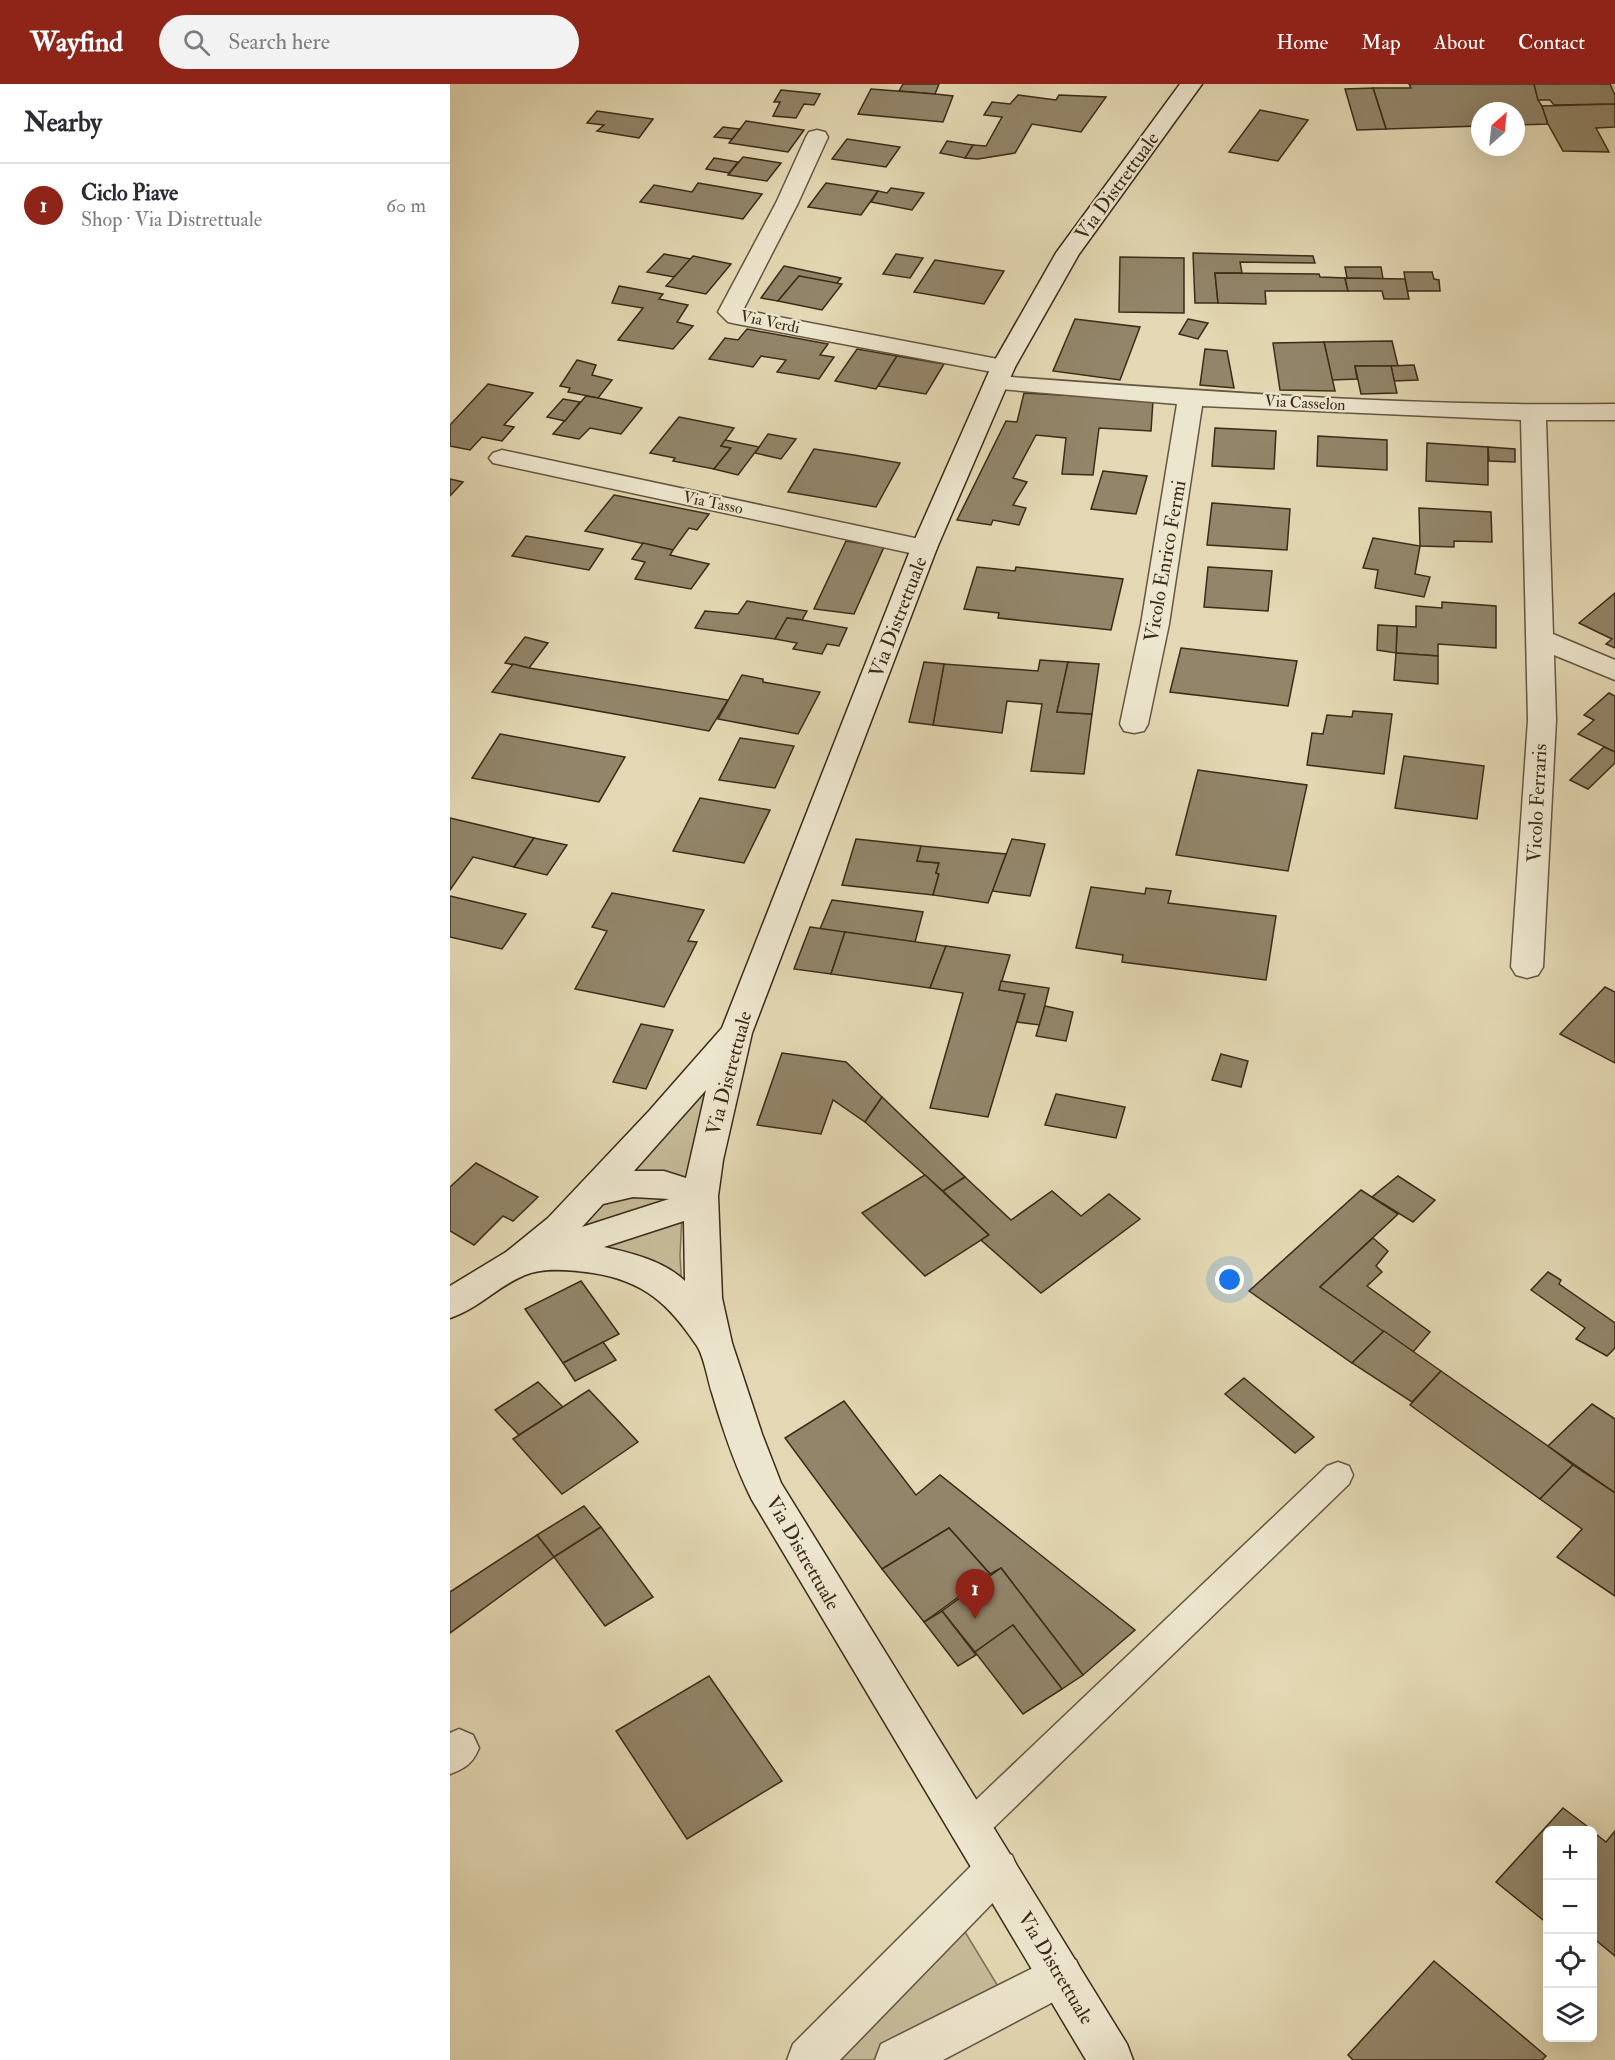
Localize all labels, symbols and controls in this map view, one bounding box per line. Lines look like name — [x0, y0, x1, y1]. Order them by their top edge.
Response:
search box — [159, 15, 579, 69]
text: Wayfind — [30, 25, 123, 60]
icon: search — [180, 26, 213, 59]
text: Search here — [228, 28, 330, 56]
text: Home — [1276, 29, 1328, 56]
text: Map — [1361, 29, 1401, 56]
text: About — [1434, 29, 1485, 56]
text: Contact — [1518, 29, 1585, 56]
north arrow — [1471, 102, 1525, 156]
text: Nearby — [24, 107, 102, 139]
street label: Via Distrettuale — [1069, 127, 1165, 245]
text: Ciclo Piave — [81, 179, 178, 207]
text: 1 — [40, 193, 47, 218]
text: 60 m — [386, 193, 426, 218]
text: Shop · Via Distrettuale — [81, 207, 262, 232]
street label: Via Verdi — [739, 306, 801, 338]
street label: Via Casselon — [1264, 391, 1346, 415]
street label: Vicolo Enrico Fermi — [1138, 478, 1192, 644]
street label: Via Tasso — [681, 487, 745, 519]
street label: Via Distrettuale — [863, 553, 933, 681]
street label: Vicolo Ferraris — [1521, 743, 1553, 863]
street label: Via Distrettuale — [700, 1008, 758, 1138]
your location — [1215, 1265, 1244, 1294]
street label: Via Distrettuale — [760, 1492, 846, 1614]
pin: 1 — [956, 1570, 994, 1619]
map controls — [1543, 1826, 1597, 2042]
button: + — [1543, 1826, 1597, 1880]
button: − — [1543, 1880, 1597, 1934]
street label: Via Distrettuale — [1012, 1907, 1100, 2029]
button: locate — [1543, 1934, 1597, 1988]
button: layers — [1543, 1988, 1597, 2042]

